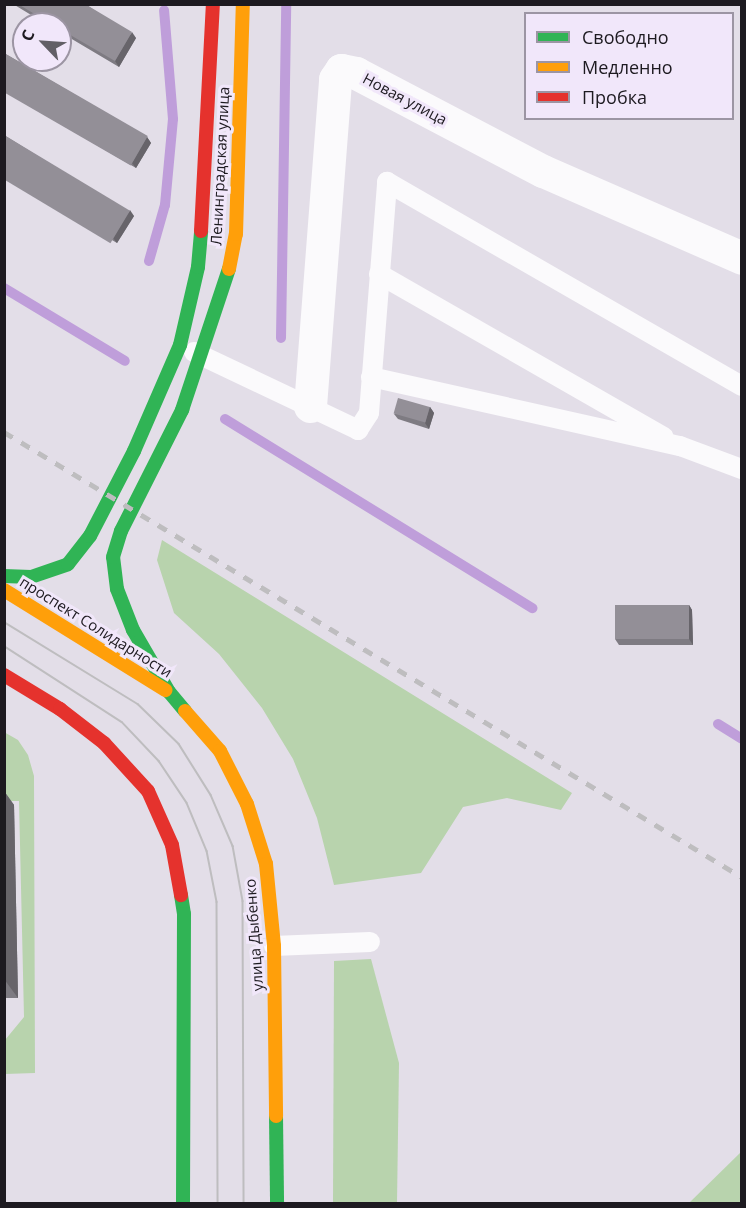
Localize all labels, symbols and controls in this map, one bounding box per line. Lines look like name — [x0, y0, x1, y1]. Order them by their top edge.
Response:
north arrow — [12, 12, 72, 72]
legend — [524, 12, 734, 120]
text: Свободно — [582, 25, 669, 49]
text: С — [15, 26, 40, 45]
text: Медленно — [582, 55, 673, 79]
street label: Новая улица — [360, 69, 450, 129]
text: Пробка — [582, 85, 647, 109]
street label: Ленинградская улица — [207, 86, 233, 246]
street label: проспект Солидарности — [17, 573, 175, 681]
street label: улица Дыбенко — [241, 878, 267, 992]

